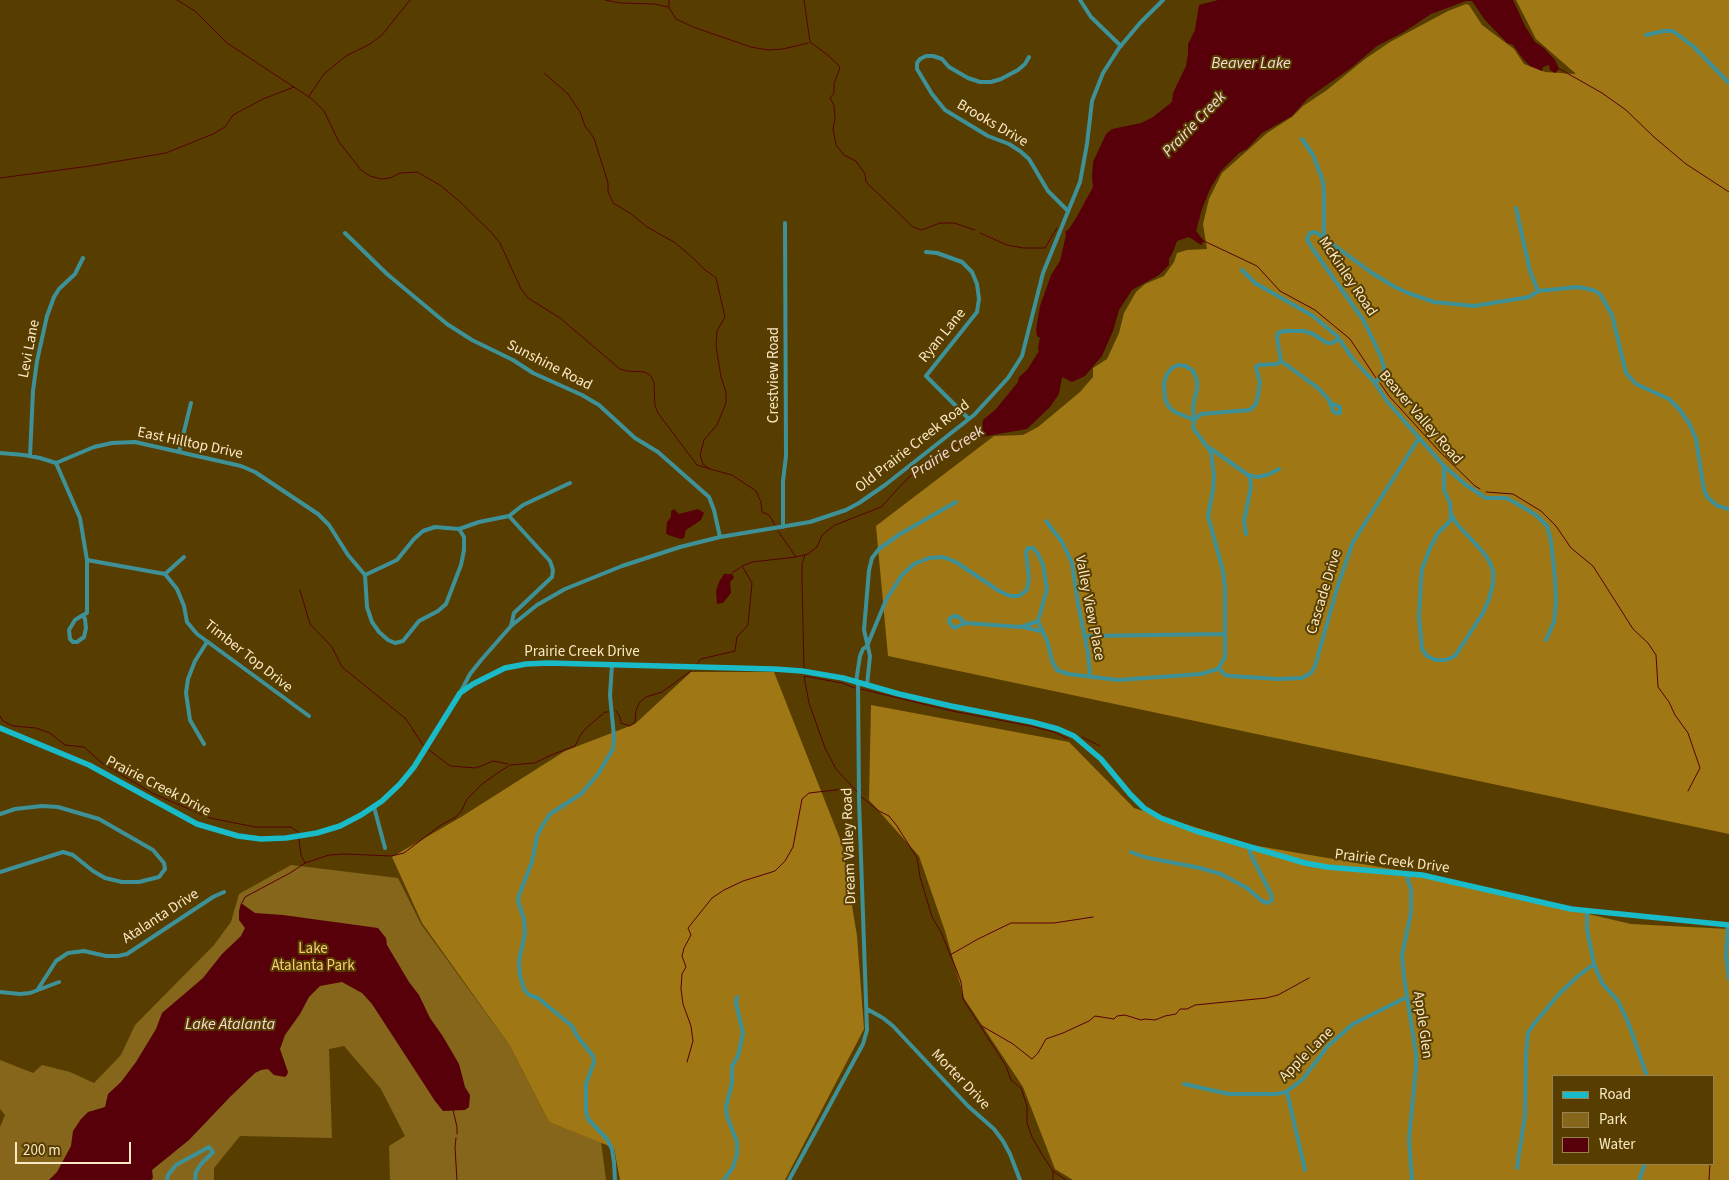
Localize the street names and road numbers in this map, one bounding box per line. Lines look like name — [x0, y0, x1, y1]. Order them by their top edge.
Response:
street label: Brooks Drive — [953, 96, 1031, 152]
street label: McKinley Road — [1314, 234, 1380, 320]
street label: Ryan Lane — [916, 305, 970, 367]
street label: Levi Lane — [16, 318, 44, 380]
street label: Crestview Road — [766, 327, 784, 423]
street label: Sunshine Road — [503, 337, 595, 395]
street label: Beaver Valley Road — [1374, 367, 1466, 469]
street label: Old Prairie Creek Road — [852, 397, 974, 497]
street label: East Hilltop Drive — [136, 424, 244, 464]
street label: Cascade Drive — [1304, 547, 1346, 637]
street label: Valley View Place — [1070, 554, 1108, 662]
street label: Timber Top Drive — [200, 617, 296, 697]
street label: Prairie Creek Drive — [524, 644, 640, 662]
street label: Prairie Creek Drive — [103, 753, 213, 821]
street label: Dream Valley Road — [839, 787, 861, 905]
street label: Prairie Creek Drive — [1334, 846, 1450, 878]
street label: Atalanta Drive — [119, 886, 203, 948]
street label: Apple Glen — [1408, 990, 1436, 1060]
street label: Apple Lane — [1276, 1024, 1338, 1086]
street label: Morter Drive — [927, 1046, 993, 1114]

